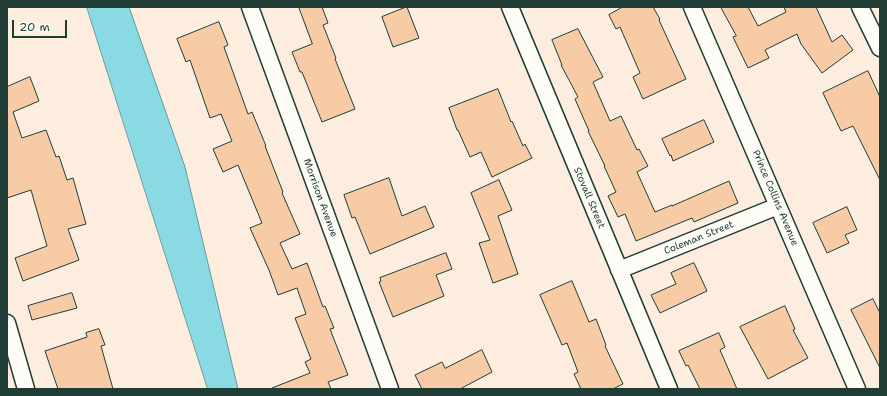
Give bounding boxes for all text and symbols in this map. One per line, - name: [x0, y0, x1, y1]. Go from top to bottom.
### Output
- scale bar: [14, 12, 69, 38]
- text: 20 m: [19, 19, 50, 35]
- street label: Prince Collins Avenue: [749, 148, 801, 248]
- street label: Morrison Avenue: [300, 157, 340, 239]
- street label: Stovall Street: [571, 165, 607, 231]
- street label: Coleman Street: [662, 219, 736, 257]

